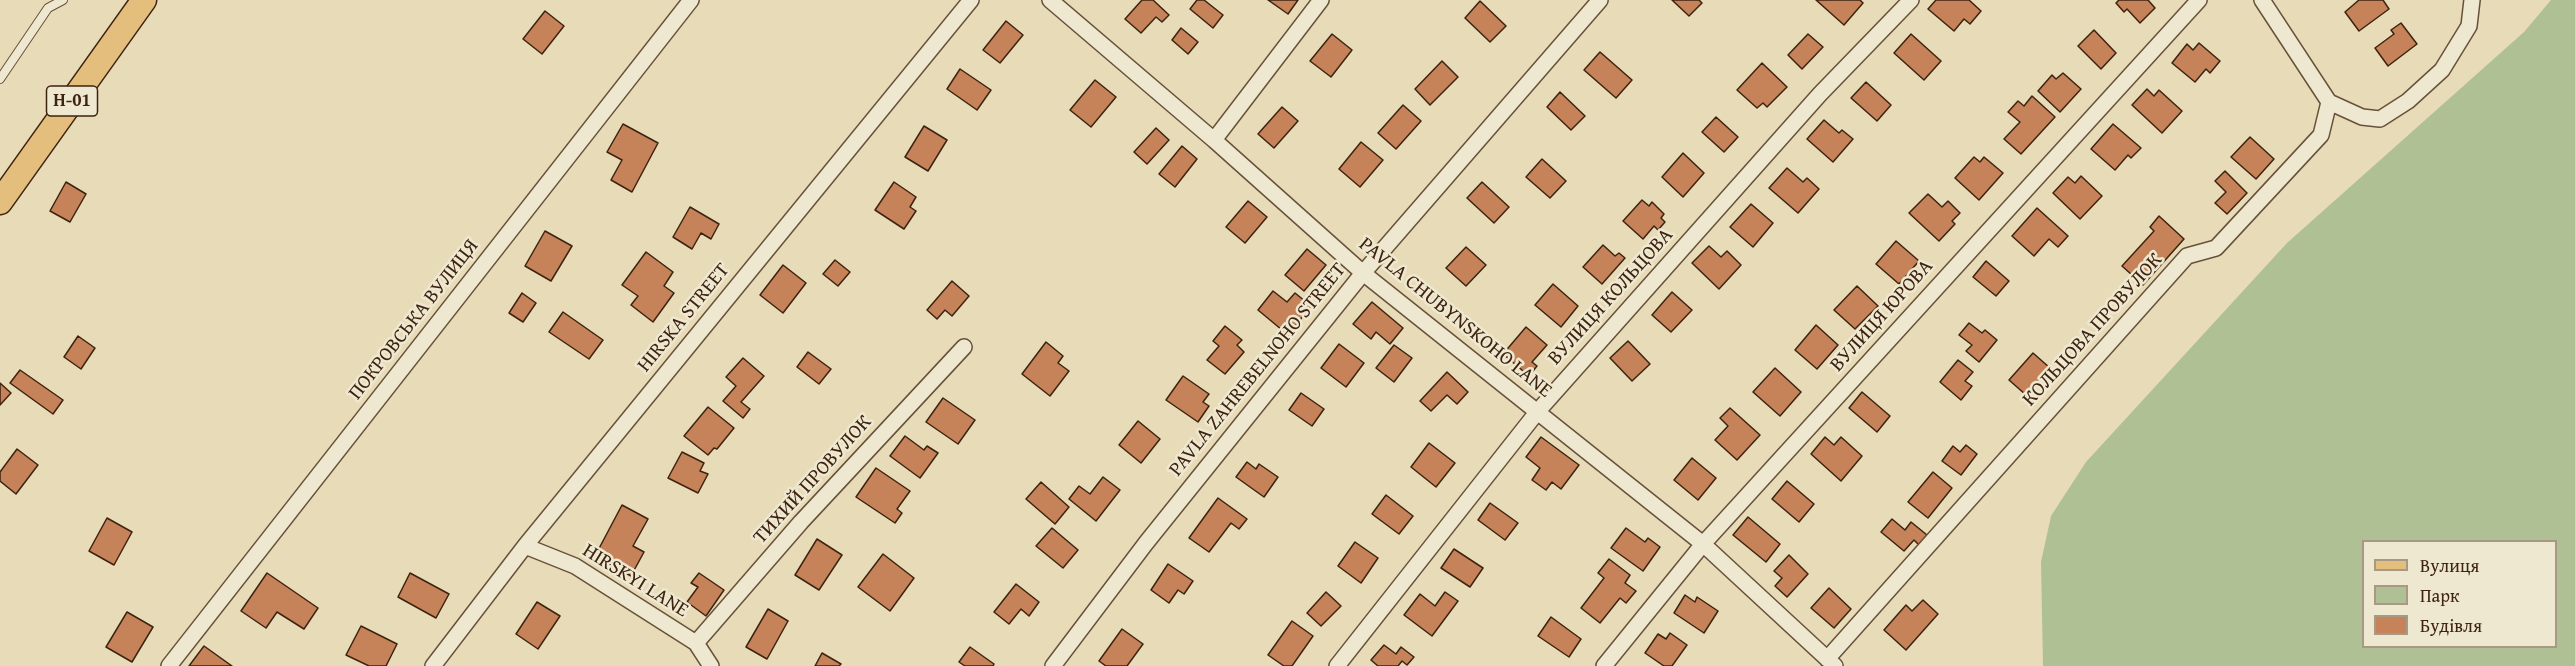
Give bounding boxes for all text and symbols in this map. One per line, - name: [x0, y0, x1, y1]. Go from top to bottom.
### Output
- road number: Н-01: [46, 86, 98, 116]
- street label: ВУЛИЦЯ КОЛЬЦОВА: [1543, 224, 1679, 370]
- street label: PAVLA CHUBYNSKOHO LANE: [1354, 233, 1556, 403]
- street label: ПОКРОВСЬКА ВУЛИЦЯ: [344, 235, 484, 405]
- street label: КОЛЬЦОВА ПРОВУЛОК: [2018, 249, 2168, 411]
- street label: ВУЛИЦЯ ЮРОВА: [1826, 255, 1938, 377]
- street label: HIRSKA STREET: [633, 259, 735, 377]
- street label: PAVLA ZAHREBELNOHO STREET: [1165, 259, 1351, 481]
- street label: ТИХИЙ ПРОВУЛОК: [749, 411, 877, 549]
- street label: HIRSKYI LANE: [578, 539, 692, 623]
- legend: [2362, 540, 2557, 648]
- text: Вулиця: [2420, 552, 2479, 579]
- text: Парк: [2420, 582, 2459, 609]
- text: Будівля: [2420, 612, 2482, 639]

